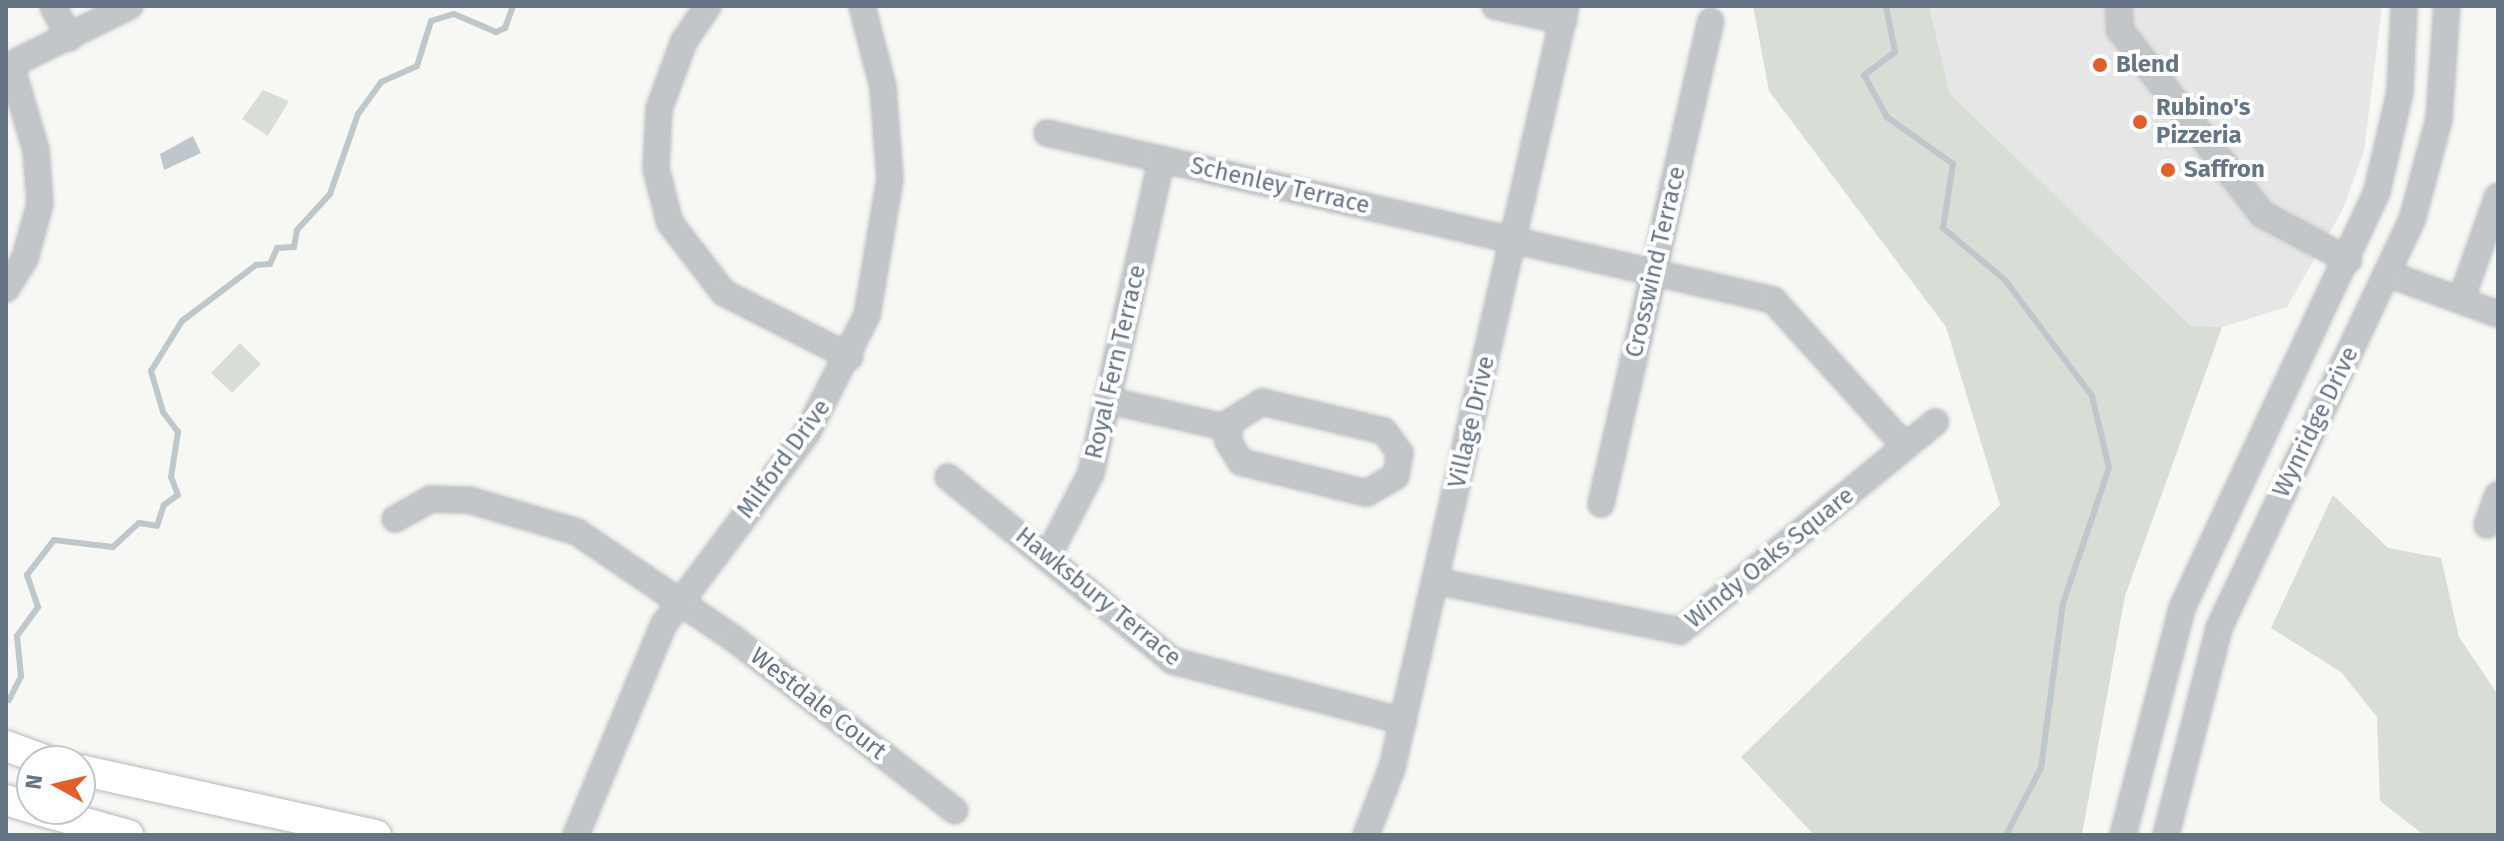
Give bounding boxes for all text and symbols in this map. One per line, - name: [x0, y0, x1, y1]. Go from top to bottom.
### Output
- place label: Blend: [2116, 51, 2179, 79]
- marker: Blend: [2091, 56, 2109, 74]
- place label: Rubino's Pizzeria: [2156, 94, 2250, 150]
- marker: Rubino's Pizzeria: [2131, 113, 2149, 131]
- street label: Schenley Terrace: [1188, 151, 1372, 221]
- place label: Saffron: [2184, 156, 2265, 184]
- marker: Saffron: [2159, 161, 2177, 179]
- street label: Crosswind Terrace: [1620, 164, 1692, 360]
- street label: Royal Fern Terrace: [1080, 262, 1152, 462]
- street label: Wynridge Drive: [2267, 342, 2365, 502]
- street label: Village Drive: [1443, 353, 1501, 491]
- street label: Milford Drive: [731, 394, 837, 524]
- street label: Windy Oaks Square: [1680, 481, 1860, 635]
- street label: Hawksbury Terrace: [1009, 521, 1187, 673]
- street label: Westdale Court: [744, 642, 892, 766]
- north arrow: [16, 745, 96, 825]
- text: N: [19, 773, 48, 791]

